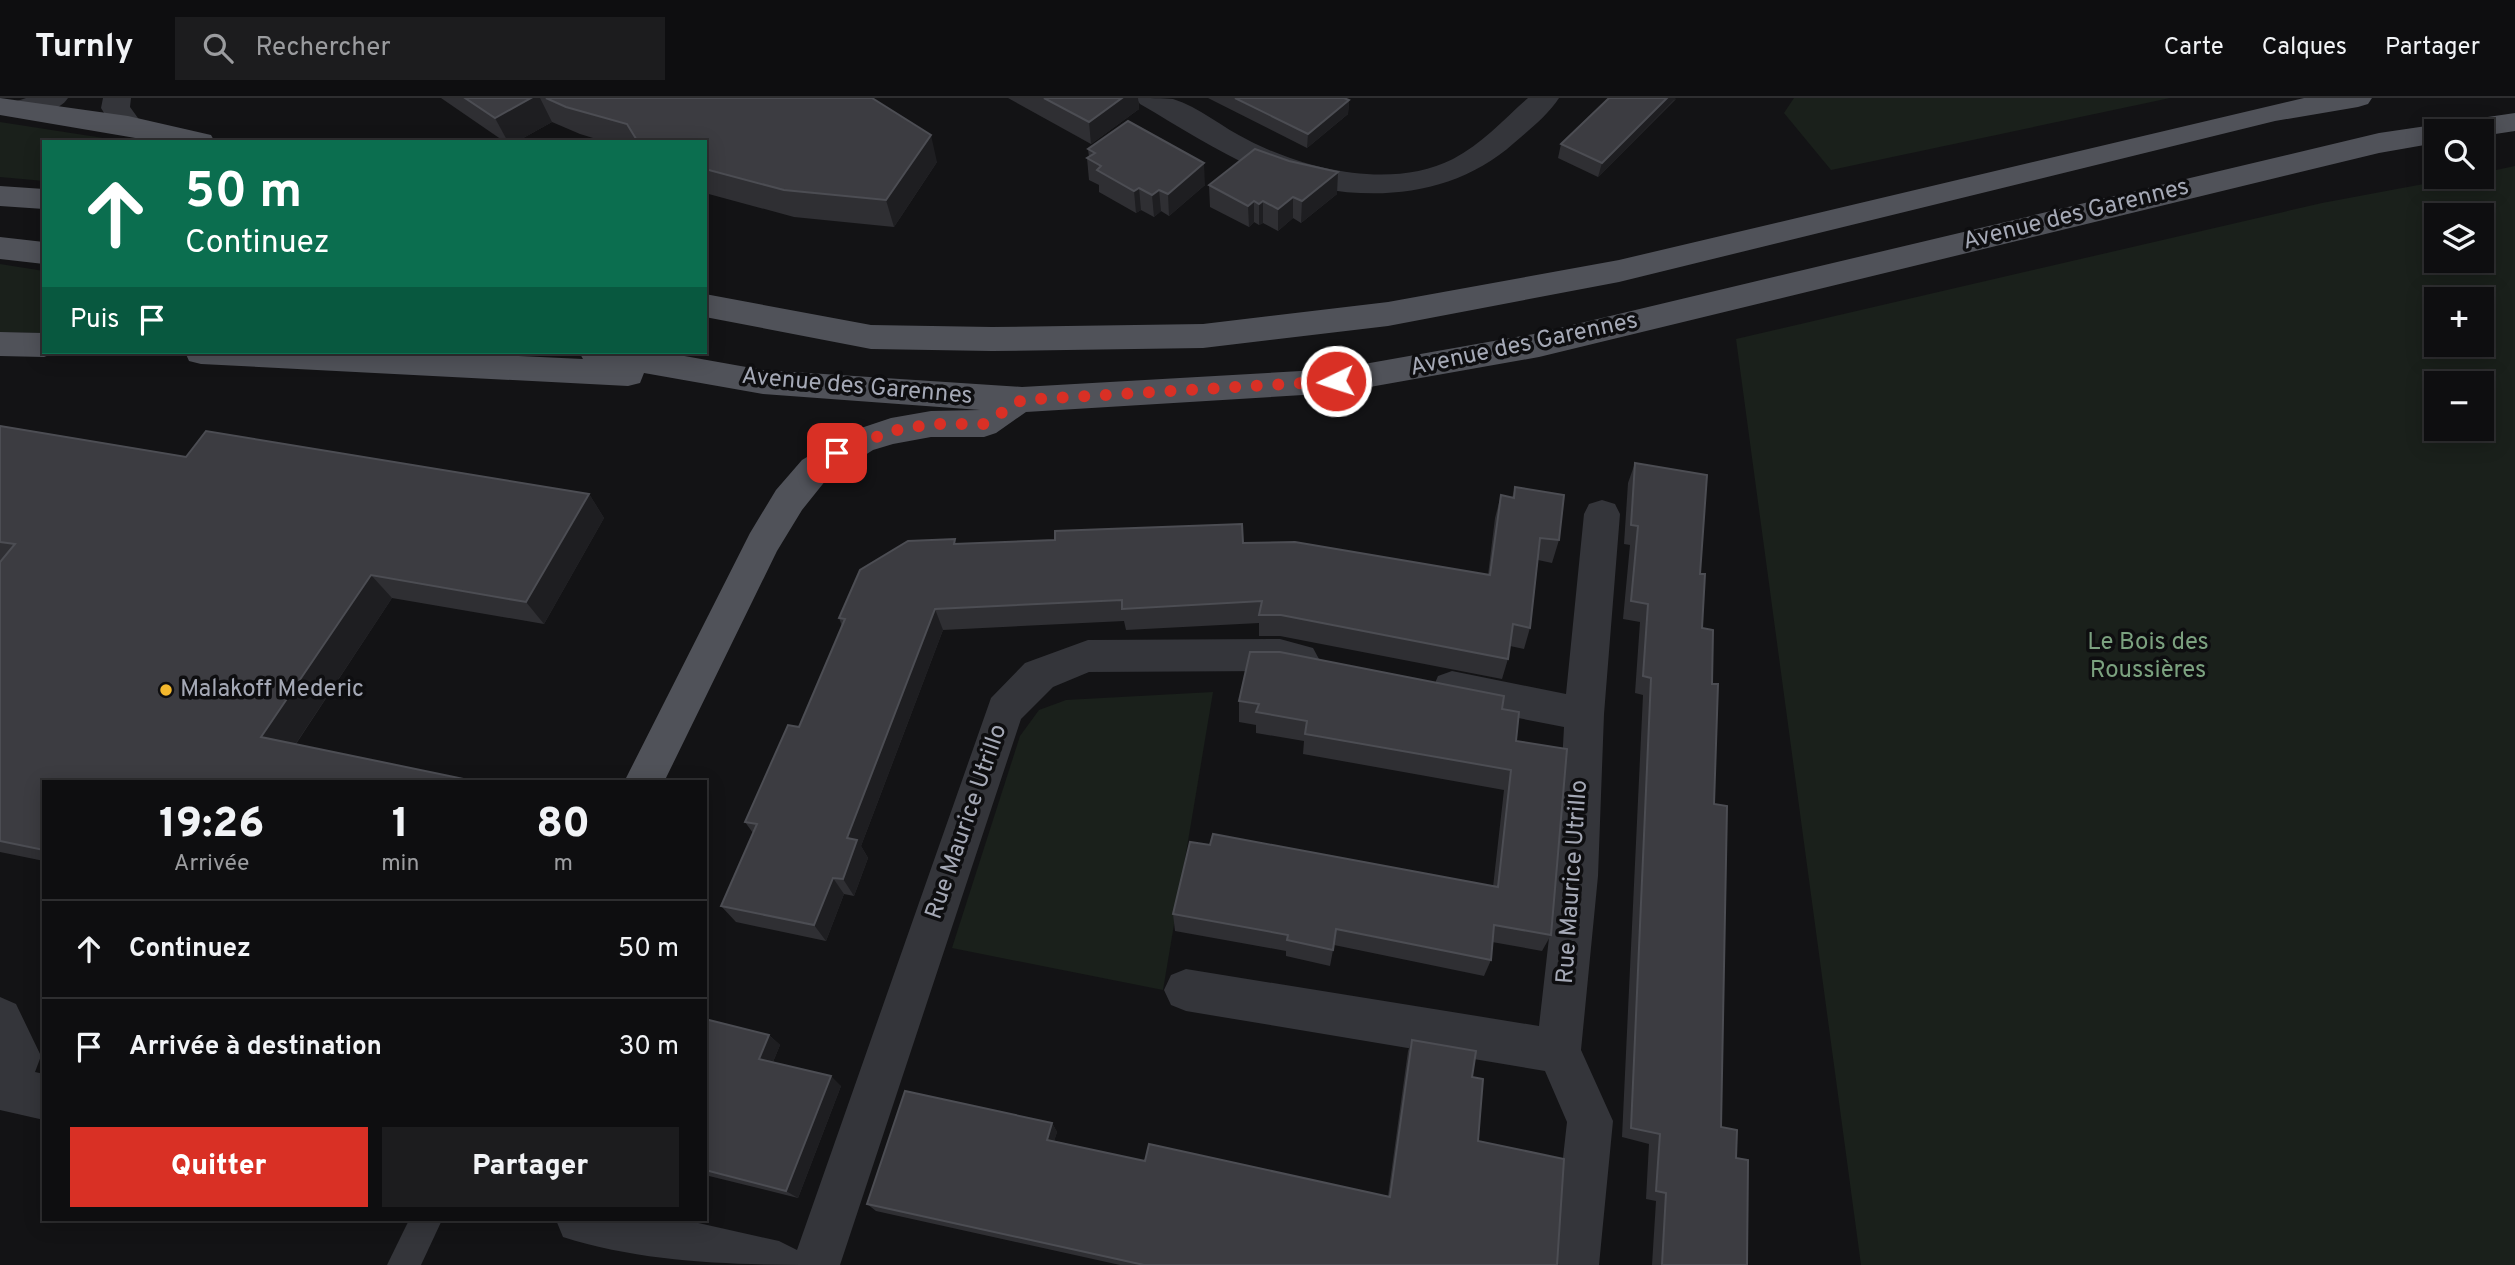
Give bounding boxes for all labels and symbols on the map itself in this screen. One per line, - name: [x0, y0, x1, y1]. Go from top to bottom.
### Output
- street label: Avenue des Garennes: [1960, 172, 2192, 258]
- street label: Avenue des Garennes: [1407, 306, 1641, 384]
- position arrow: [1299, 344, 1373, 418]
- street label: Avenue des Garennes: [740, 362, 974, 412]
- pin: [807, 423, 867, 483]
- park label: Le Bois des Roussières: [2087, 628, 2209, 686]
- place label: Malakoff Mederic: [180, 675, 364, 705]
- marker: Malakoff Mederic: [158, 682, 174, 698]
- street label: Rue Maurice Utrillo: [920, 720, 1014, 924]
- street label: Rue Maurice Utrillo: [1551, 779, 1595, 985]

